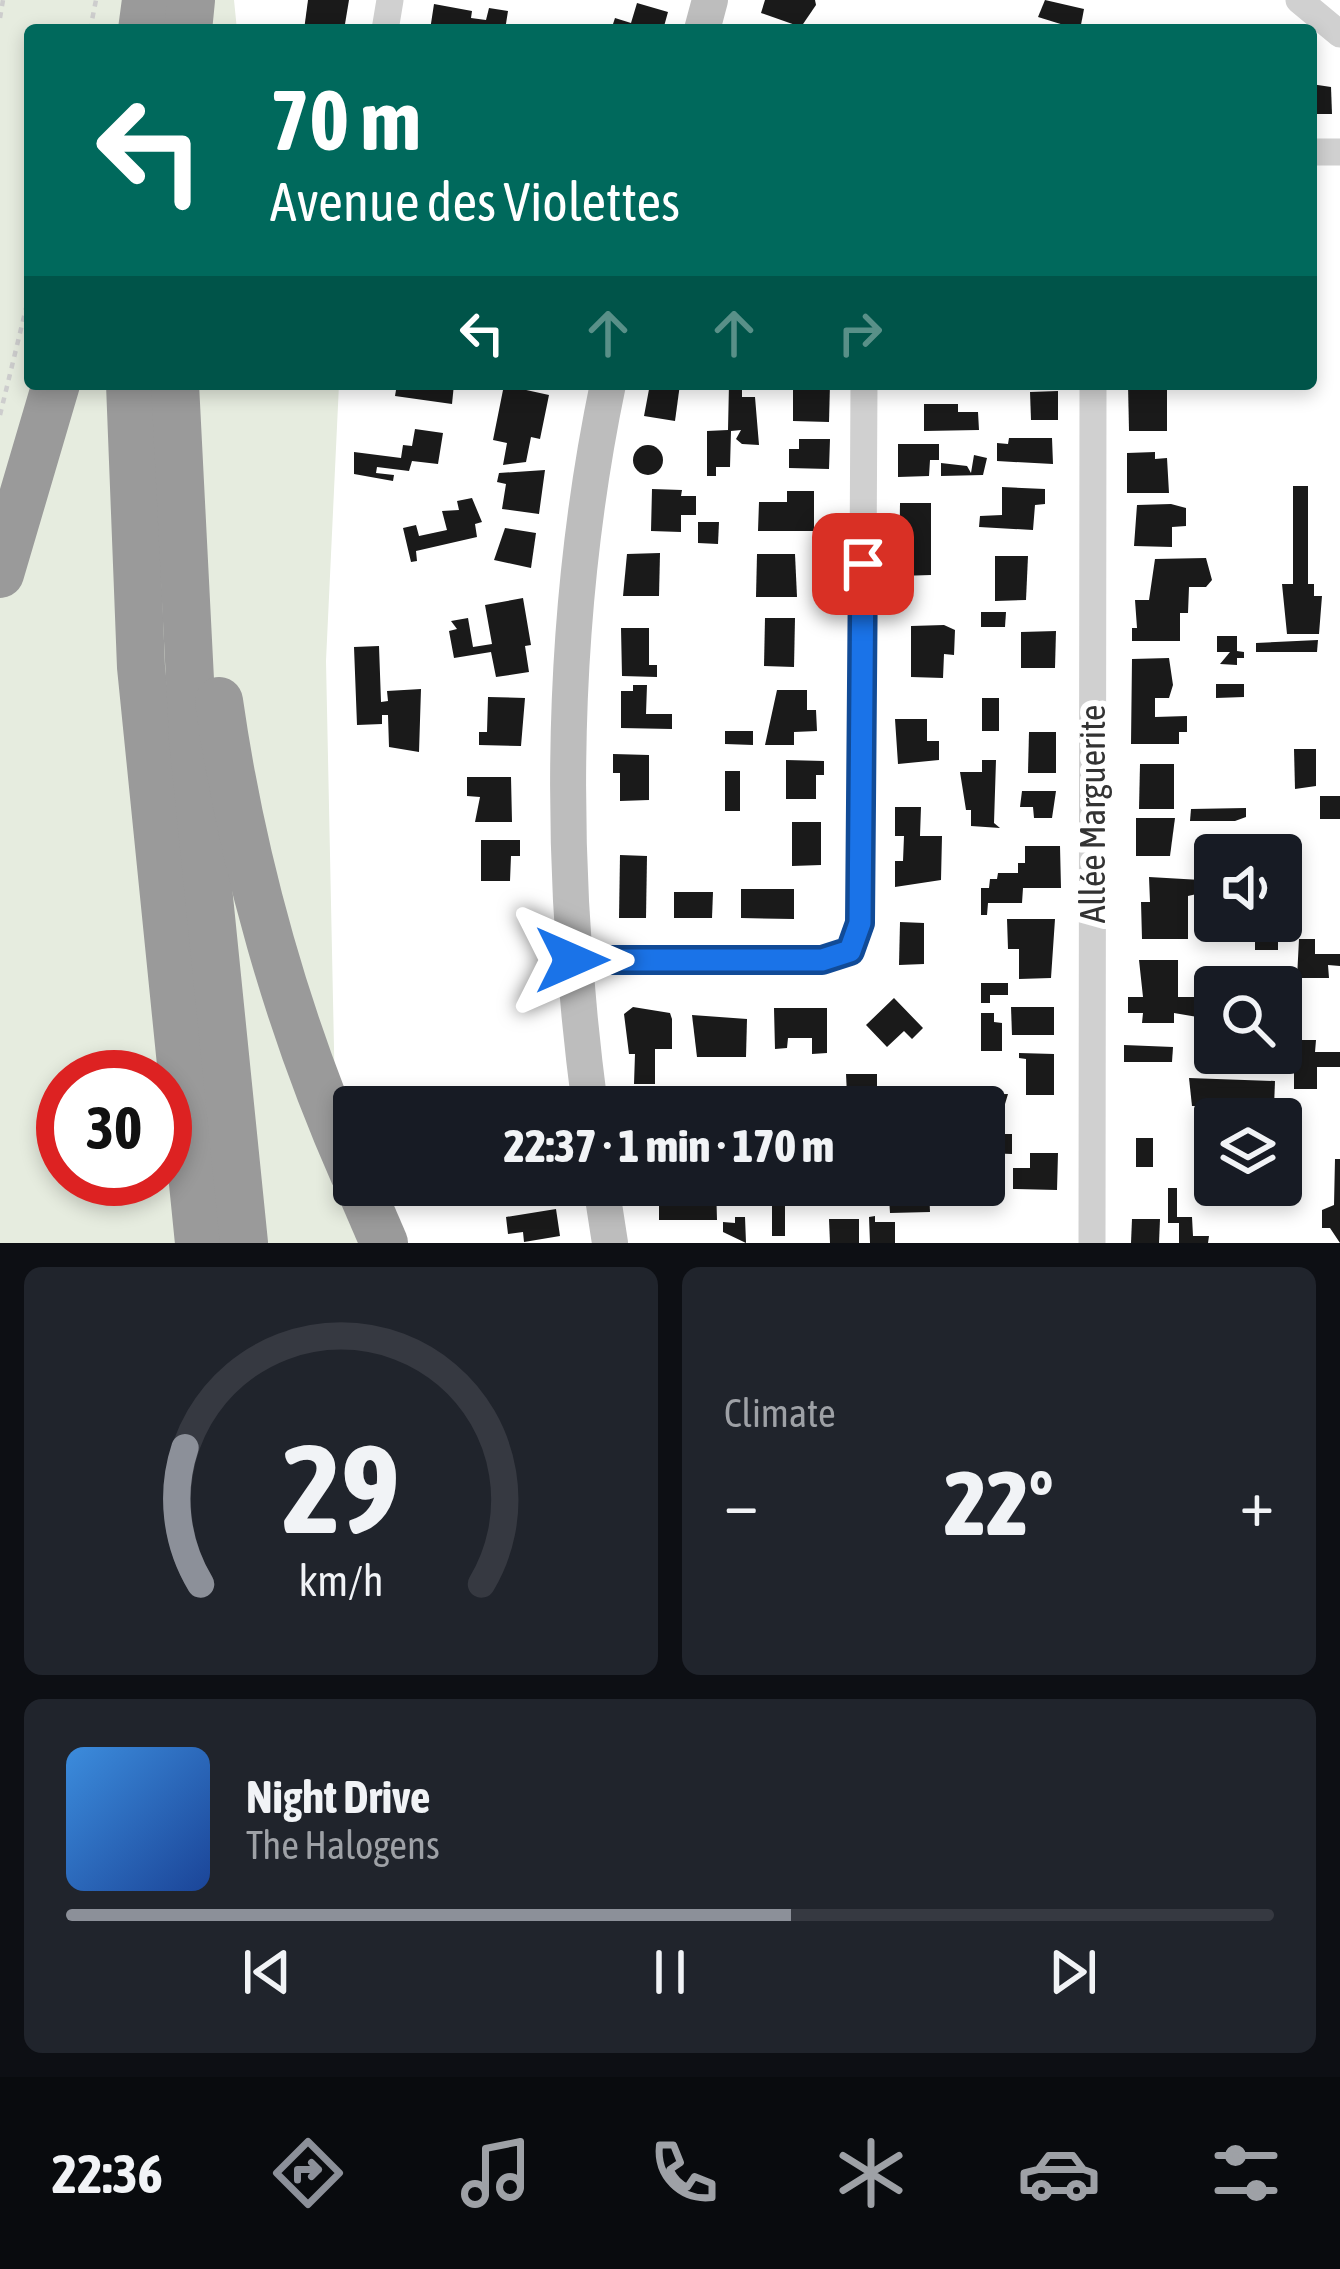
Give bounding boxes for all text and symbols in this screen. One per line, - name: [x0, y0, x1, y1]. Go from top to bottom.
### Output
- icon: left: [72, 72, 228, 228]
- text: 70 m: [270, 72, 421, 168]
- text: Avenue des Violettes: [270, 171, 680, 232]
- icon: left: [449, 300, 515, 366]
- icon: ahead: [575, 300, 641, 366]
- icon: ahead: [701, 300, 767, 366]
- icon: right: [827, 300, 893, 366]
- pin: [812, 513, 914, 615]
- icon: arrive: [830, 531, 896, 597]
- street label: Allée Marguerite: [1071, 705, 1113, 923]
- map controls: [1194, 834, 1302, 1206]
- button: sound: [1194, 834, 1302, 942]
- position arrow: [509, 897, 635, 1023]
- button: search: [1194, 966, 1302, 1074]
- speed limit sign: 30: [36, 1050, 192, 1206]
- button: layers: [1194, 1098, 1302, 1206]
- text: 22:37 · 1 min · 170 m: [504, 1120, 834, 1172]
- text: Climate: [724, 1391, 836, 1435]
- text: 29: [282, 1416, 400, 1559]
- text: 22°: [944, 1451, 1054, 1554]
- text: −: [724, 1464, 758, 1540]
- text: +: [1240, 1464, 1274, 1540]
- text: km/h: [298, 1556, 384, 1605]
- text: Night Drive: [246, 1771, 431, 1823]
- text: The Halogens: [246, 1823, 440, 1867]
- icon: previous: [234, 1939, 300, 2005]
- icon: pause: [637, 1939, 703, 2005]
- icon: next: [1040, 1939, 1106, 2005]
- icon: directions: [266, 2131, 350, 2215]
- icon: music: [454, 2131, 538, 2215]
- icon: phone: [642, 2131, 726, 2215]
- icon: climate: [829, 2131, 913, 2215]
- icon: car: [1017, 2131, 1101, 2215]
- icon: filters: [1204, 2131, 1288, 2215]
- text: 22:36: [52, 2143, 163, 2204]

